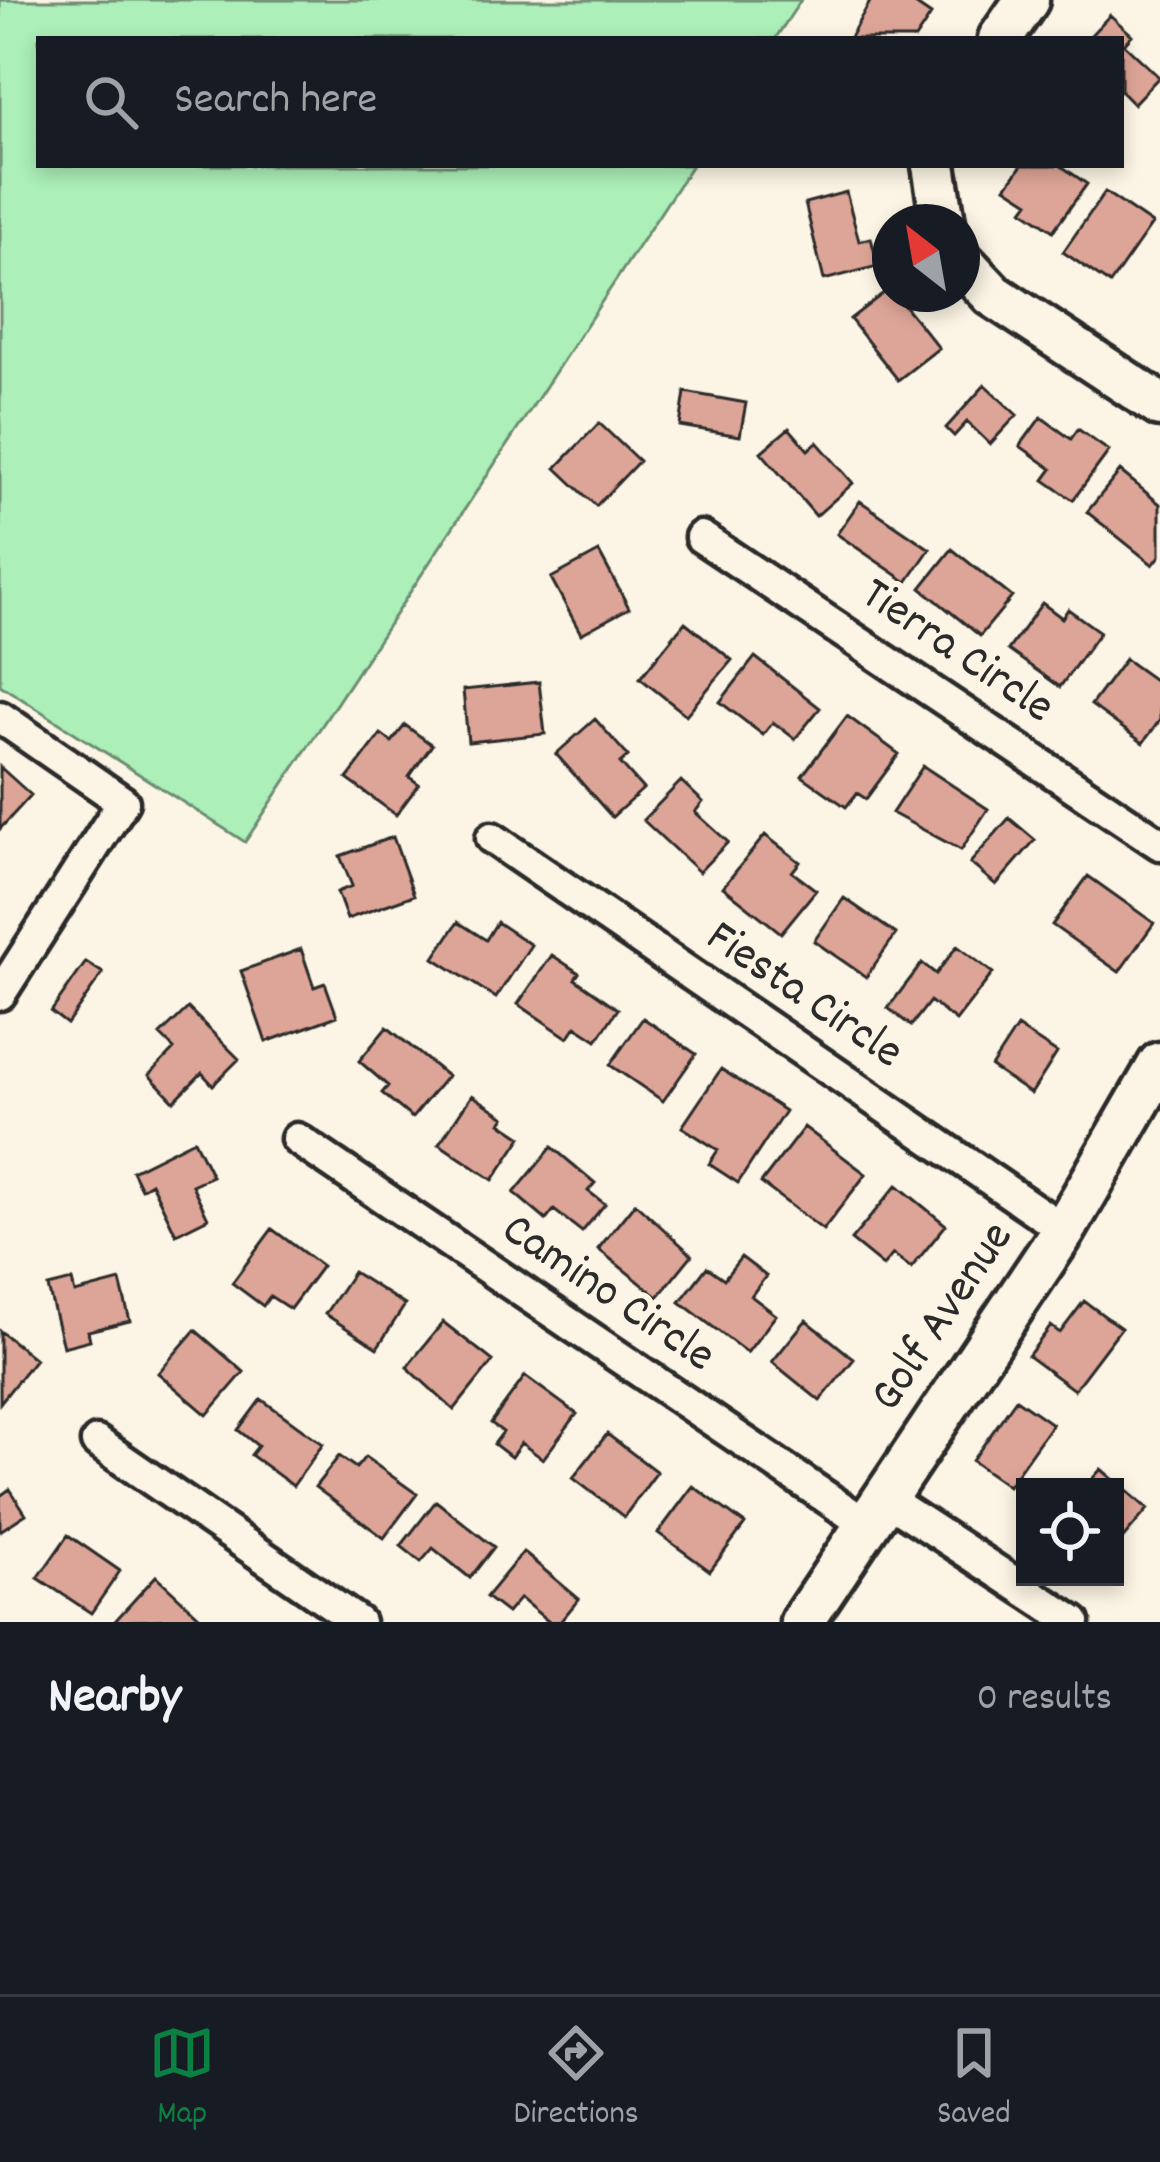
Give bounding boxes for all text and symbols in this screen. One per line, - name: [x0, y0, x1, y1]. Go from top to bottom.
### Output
- search box: [36, 36, 1124, 168]
- icon: search: [78, 69, 144, 135]
- text: Search here: [174, 70, 377, 134]
- north arrow: [872, 204, 980, 312]
- street label: Tierra Circle: [845, 563, 1067, 743]
- street label: Fiesta Circle: [690, 906, 916, 1088]
- street label: Camino Circle: [486, 1198, 728, 1392]
- street label: Golf Avenue: [855, 1209, 1033, 1427]
- map controls: [1016, 1478, 1124, 1586]
- button: locate: [1016, 1478, 1124, 1586]
- text: Nearby: [48, 1664, 181, 1736]
- text: 0 results: [977, 1673, 1112, 1728]
- tab: Map: [149, 2020, 215, 2139]
- tab: Directions: [514, 2020, 639, 2139]
- tab: Saved: [937, 2020, 1011, 2139]

